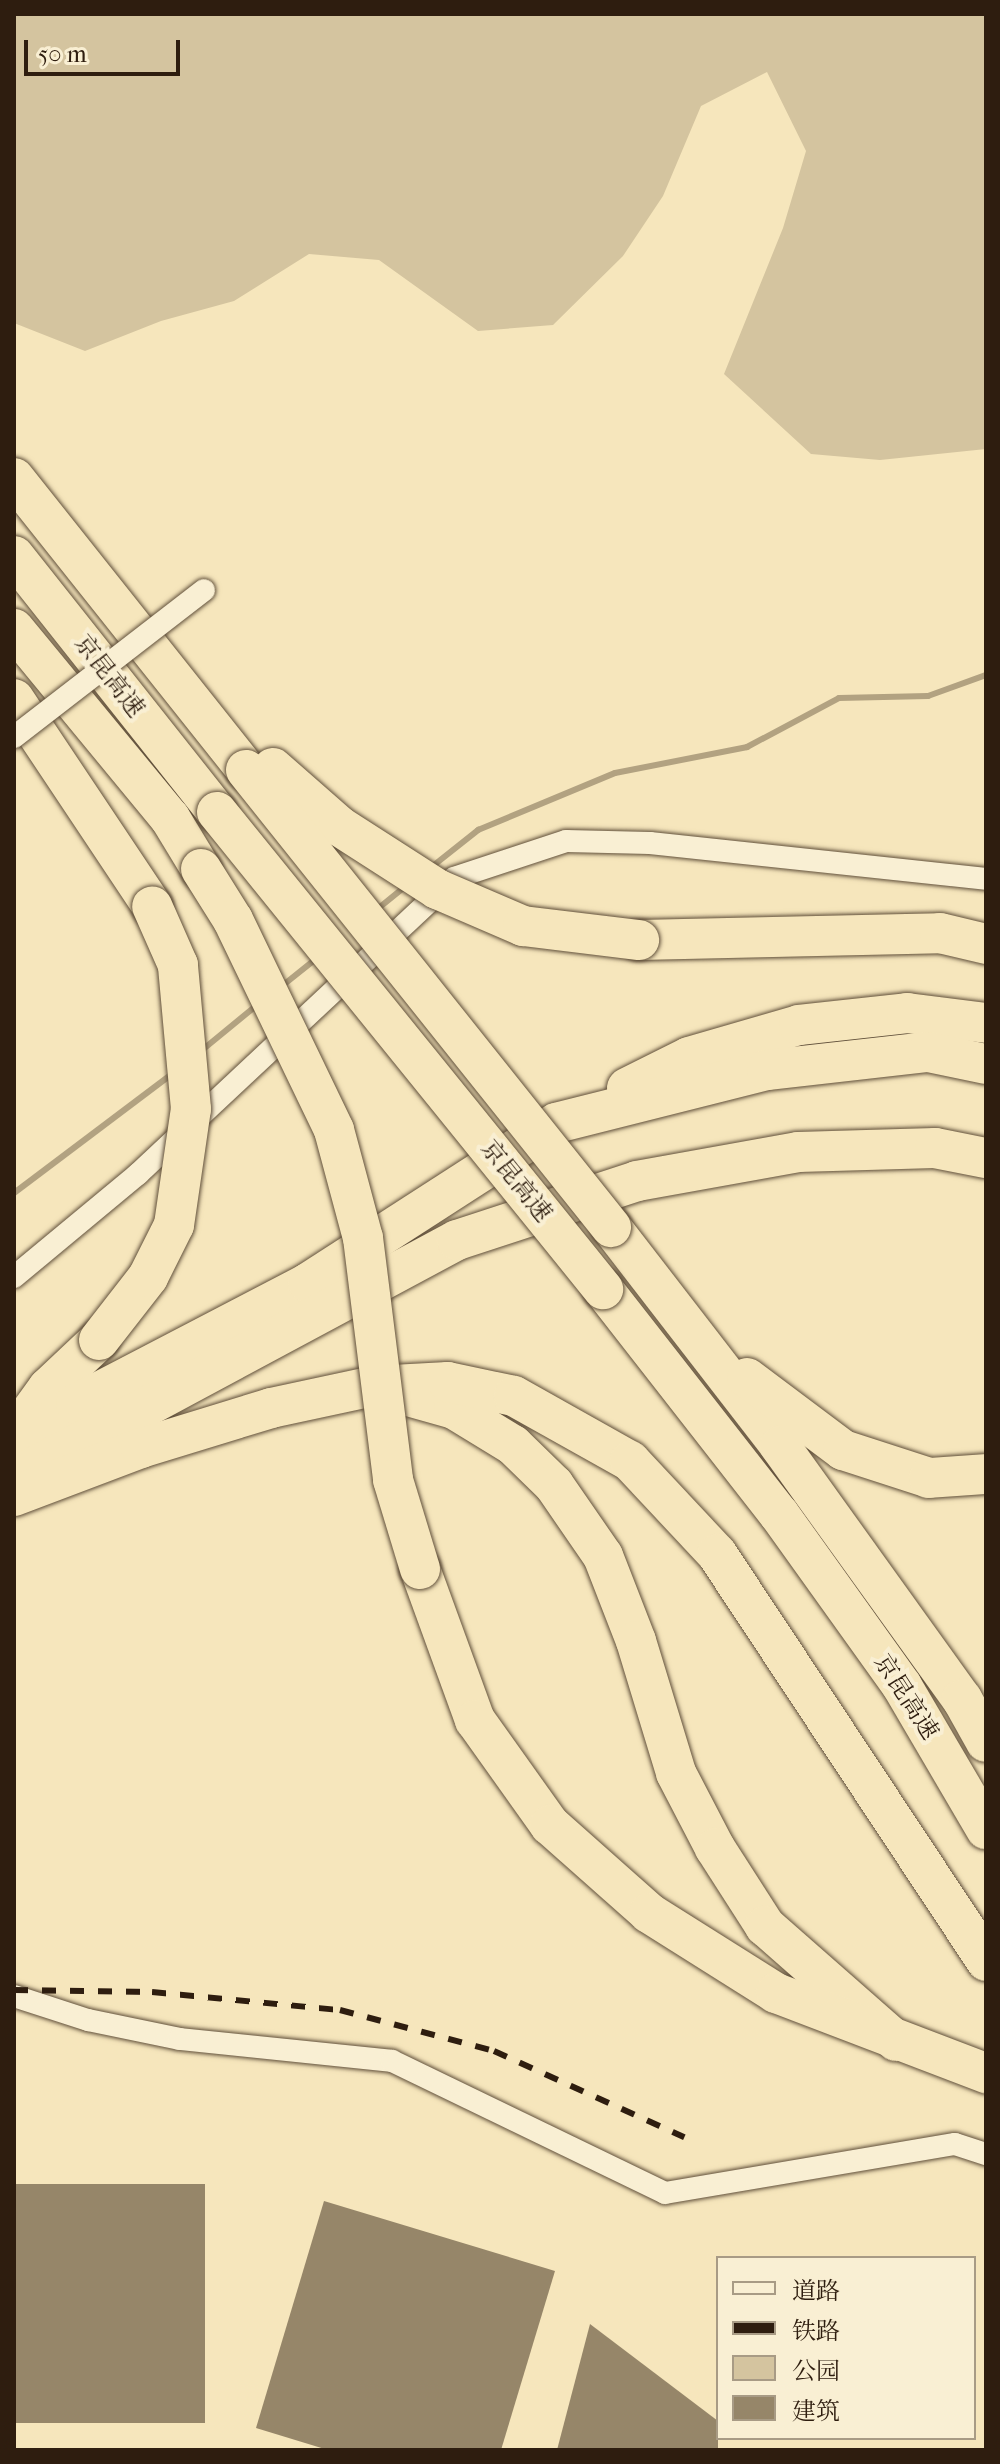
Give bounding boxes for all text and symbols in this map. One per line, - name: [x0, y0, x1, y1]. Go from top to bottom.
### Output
- scale bar: [28, 24, 184, 74]
- text: 50 m: [38, 40, 87, 68]
- street label: 京昆高速: [68, 629, 150, 723]
- street label: 京昆高速: [475, 1135, 557, 1227]
- street label: 京昆高速: [868, 1649, 944, 1745]
- legend: [716, 2256, 976, 2440]
- text: 道路: [792, 2277, 840, 2305]
- text: 铁路: [792, 2317, 840, 2345]
- text: 公园: [792, 2357, 840, 2385]
- text: 建筑: [792, 2397, 840, 2425]

